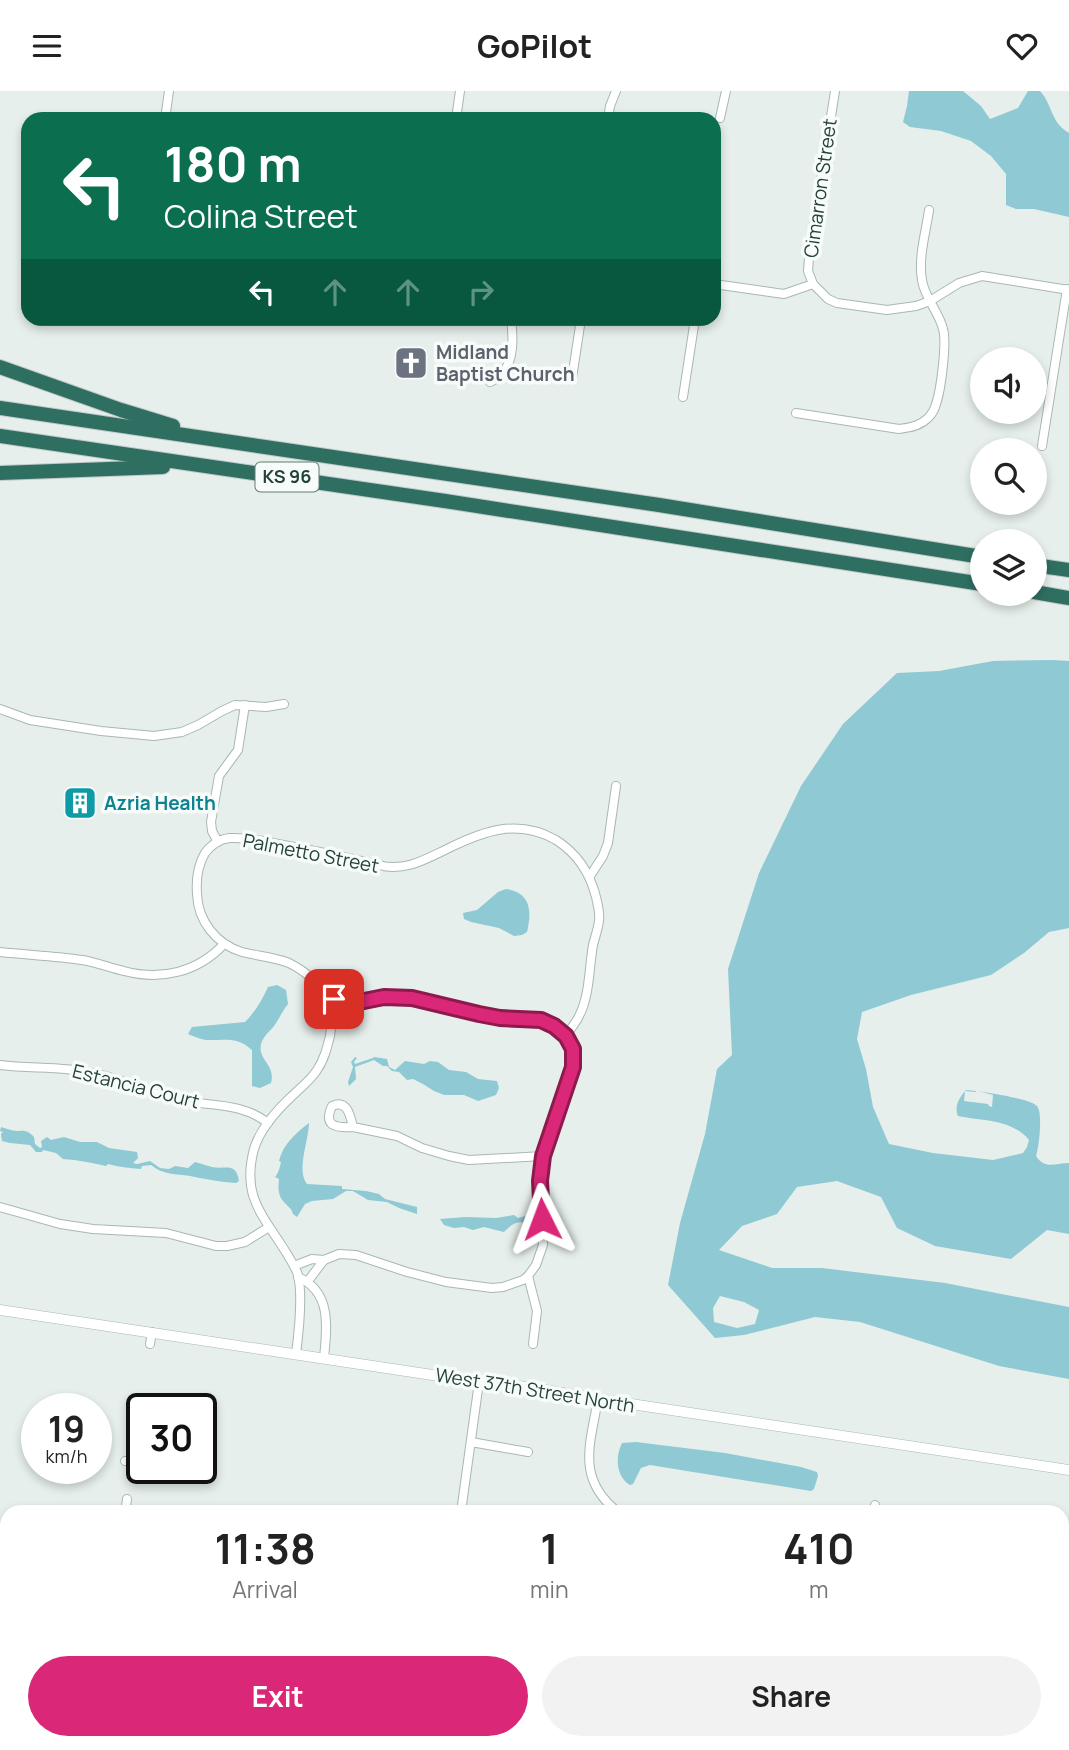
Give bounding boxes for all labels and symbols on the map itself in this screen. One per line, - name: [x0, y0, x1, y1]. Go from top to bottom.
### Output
- street label: Cimarron Street: [797, 117, 843, 259]
- place label: Midland Baptist Church: [436, 339, 575, 387]
- church icon: Midland Baptist Church: [392, 344, 430, 382]
- road number: KS 96: [256, 463, 318, 491]
- building icon: Azria Health: [61, 784, 99, 822]
- place label: Azria Health: [104, 790, 216, 816]
- street label: Palmetto Street: [241, 827, 381, 879]
- pin: [304, 969, 364, 1029]
- street label: Estancia Court: [70, 1058, 202, 1114]
- position arrow: [505, 1182, 579, 1256]
- street label: West 37th Street North: [433, 1361, 637, 1419]
- speed limit sign: 30: [126, 1393, 217, 1484]

